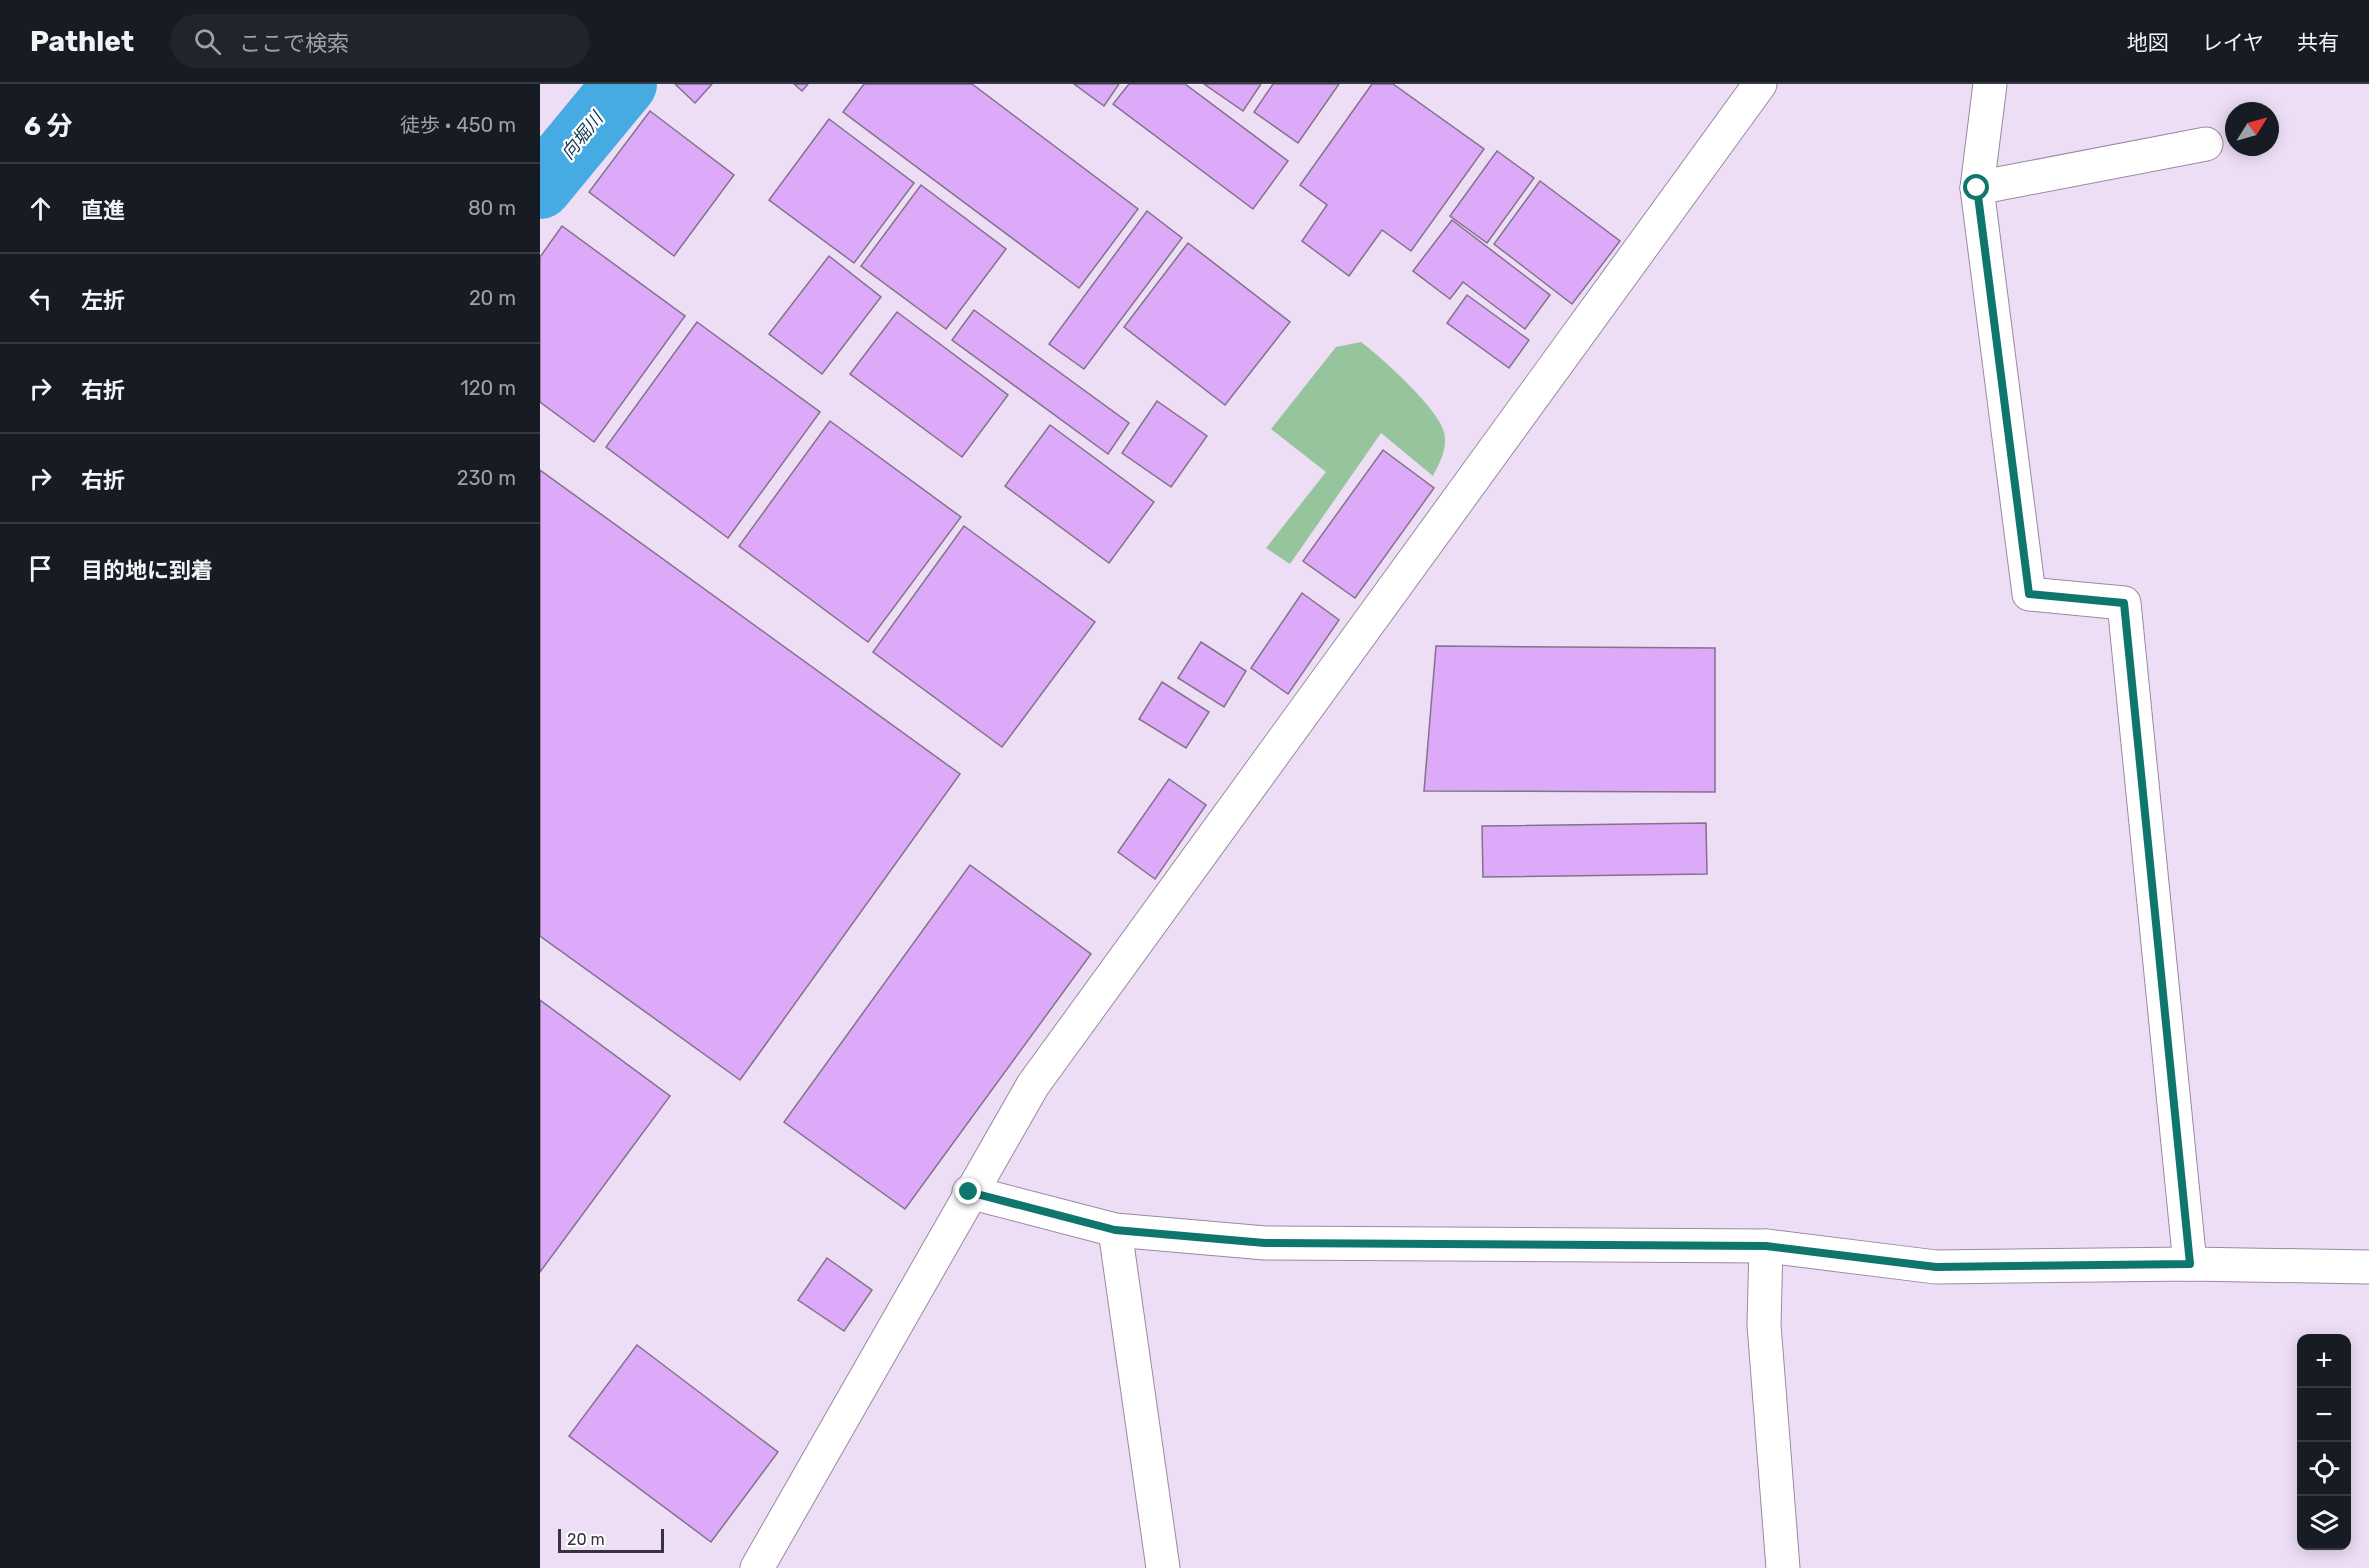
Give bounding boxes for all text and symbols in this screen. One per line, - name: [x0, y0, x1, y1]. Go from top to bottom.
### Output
- search box: [170, 14, 590, 68]
- text: Pathlet: [30, 25, 134, 58]
- icon: search: [191, 25, 224, 58]
- text: ここで検索: [239, 30, 349, 57]
- text: 地図: [2127, 30, 2169, 55]
- text: レイヤ: [2202, 30, 2264, 55]
- text: 共有: [2297, 30, 2339, 55]
- north arrow: [2225, 102, 2279, 156]
- water label: 向堀川: [556, 107, 609, 164]
- text: 6 分: [24, 111, 72, 142]
- text: 徒歩 · 450 m: [400, 113, 516, 137]
- route start: [1963, 174, 1989, 200]
- icon: ahead: [24, 192, 57, 225]
- text: 80 m: [468, 196, 516, 220]
- text: 直進: [81, 197, 125, 224]
- icon: left: [24, 282, 57, 315]
- text: 20 m: [469, 286, 516, 310]
- text: 左折: [81, 287, 125, 314]
- icon: right: [24, 372, 57, 405]
- text: 120 m: [460, 376, 516, 400]
- text: 右折: [81, 377, 125, 404]
- icon: right: [24, 462, 57, 495]
- text: 230 m: [457, 466, 516, 490]
- text: 右折: [81, 467, 125, 494]
- icon: arrive: [24, 552, 57, 585]
- text: 目的地に到着: [81, 557, 213, 584]
- route end: [955, 1178, 981, 1204]
- map controls: [2297, 1334, 2351, 1550]
- button: +: [2297, 1334, 2351, 1388]
- button: −: [2297, 1388, 2351, 1442]
- button: locate: [2297, 1442, 2351, 1496]
- button: layers: [2297, 1496, 2351, 1550]
- scale bar: [558, 1526, 664, 1554]
- text: 20 m: [567, 1530, 605, 1549]

